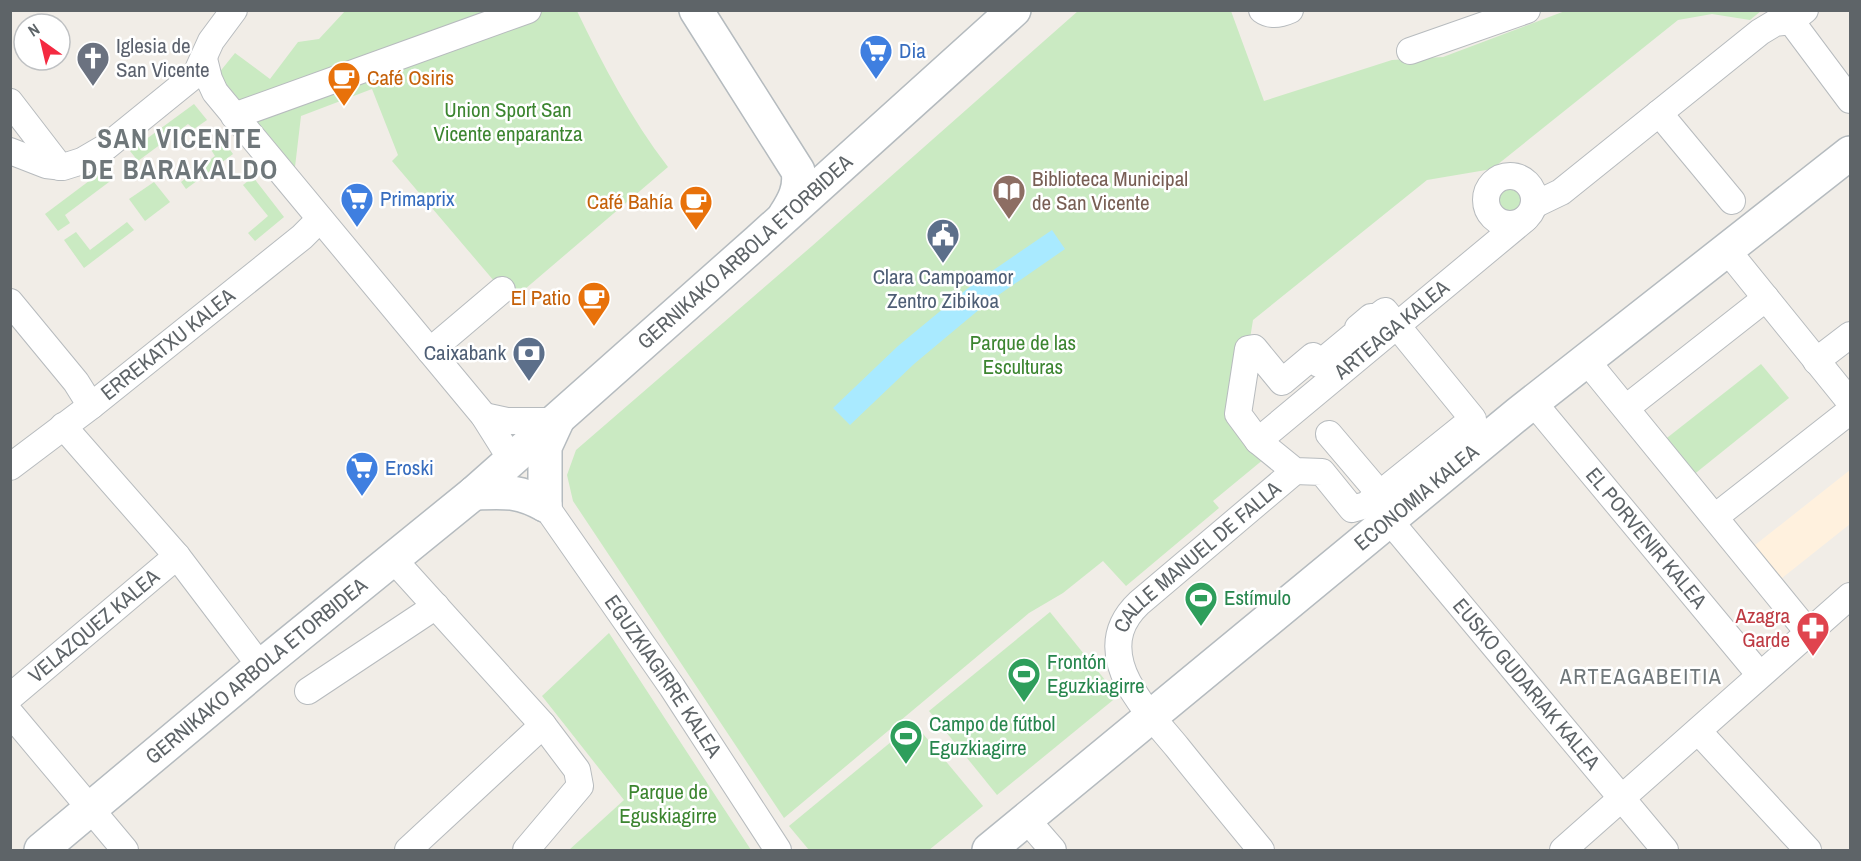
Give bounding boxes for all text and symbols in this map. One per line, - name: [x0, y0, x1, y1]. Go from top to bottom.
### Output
- north arrow: [12, 12, 72, 72]
- text: N: [24, 18, 44, 41]
- place label: Iglesia de San Vicente: [116, 31, 210, 84]
- supermarket icon: Dia: [858, 33, 894, 80]
- place label: Dia: [899, 36, 926, 65]
- church icon: Iglesia de San Vicente: [75, 40, 111, 87]
- cafe icon: Café Osiris: [326, 60, 362, 107]
- place label: Café Osiris: [367, 63, 454, 92]
- park label: Union Sport San Vicente enparantza: [433, 95, 583, 148]
- district label: SAN VICENTE DE BARAKALDO: [81, 120, 279, 187]
- street label: GERNIKAKO ARBOLA ETORBIDEA: [631, 147, 859, 355]
- place label: Biblioteca Municipal de San Vicente: [1032, 164, 1188, 217]
- library icon: Biblioteca Municipal de San Vicente: [991, 173, 1027, 220]
- supermarket icon: Primaprix: [339, 181, 375, 228]
- place label: Primaprix: [380, 184, 455, 213]
- cafe icon: Café Bahía: [678, 184, 714, 231]
- place label: Café Bahía: [587, 187, 673, 216]
- public building icon: Clara Campoamor Zentro Zibikoa: [925, 217, 961, 264]
- place label: Clara Campoamor Zentro Zibikoa: [873, 262, 1014, 315]
- street label: ARTEAGA KALEA: [1327, 273, 1456, 386]
- cafe icon: El Patio: [576, 280, 612, 327]
- street label: ERREKATXU KALEA: [94, 281, 241, 407]
- place label: El Patio: [511, 283, 571, 312]
- park label: Parque de las Esculturas: [970, 328, 1076, 381]
- bank icon: Caixabank: [511, 335, 547, 382]
- place label: Caixabank: [424, 338, 506, 367]
- street label: ECONOMIA KALEA: [1348, 437, 1485, 557]
- supermarket icon: Eroski: [344, 450, 380, 497]
- place label: Eroski: [385, 453, 434, 482]
- street label: EL PORVENIR KALEA: [1579, 461, 1714, 615]
- street label: CALLE MANUEL DE FALLA: [1106, 474, 1287, 637]
- street label: VELAZQUEZ KALEA: [22, 562, 166, 689]
- street label: GERNIKAKO ARBOLA ETORBIDEA: [139, 570, 373, 771]
- sports icon: Estímulo: [1183, 580, 1219, 627]
- place label: Estímulo: [1224, 583, 1291, 612]
- street label: EGUZKIAGIRRE KALEA: [598, 589, 729, 763]
- street label: EUSKO GUDARIAK KALEA: [1446, 592, 1607, 776]
- place label: Azagra Garde: [1734, 601, 1790, 654]
- pharmacy icon: Azagra Garde: [1795, 610, 1831, 657]
- place label: Frontón Eguzkiagirre: [1047, 647, 1145, 700]
- sports icon: Frontón Eguzkiagirre: [1006, 656, 1042, 703]
- district label: ARTEAGABEITIA: [1559, 661, 1722, 691]
- place label: Campo de fútbol Eguzkiagirre: [929, 709, 1055, 762]
- sports icon: Campo de fútbol Eguzkiagirre: [888, 718, 924, 765]
- park label: Parque de Eguskiagirre: [619, 777, 717, 830]

